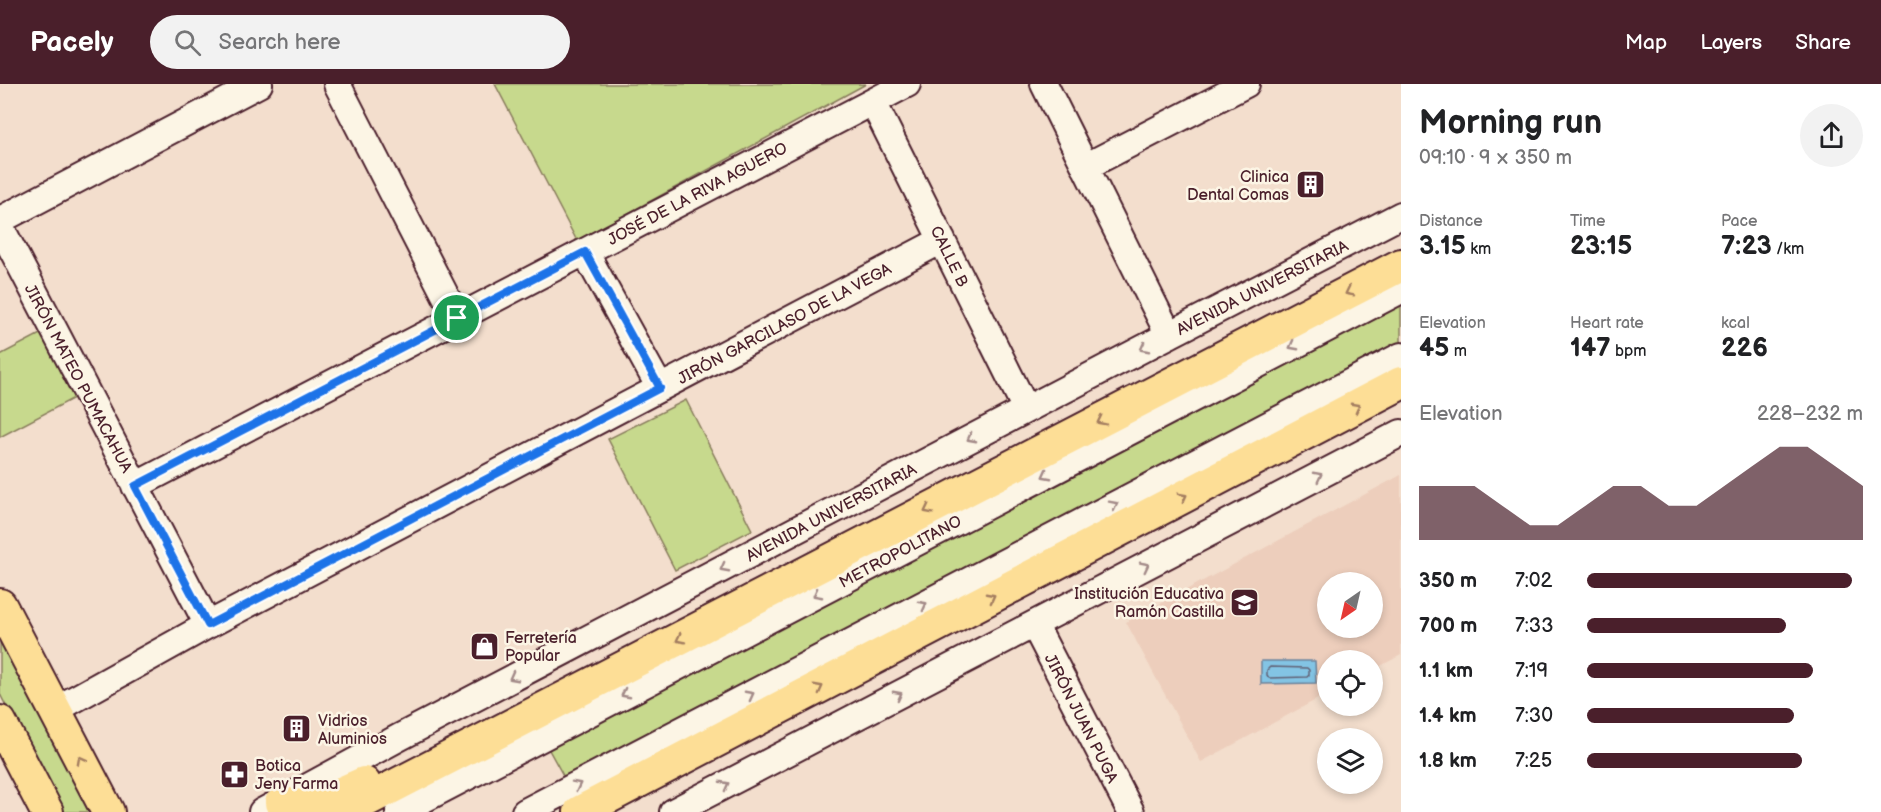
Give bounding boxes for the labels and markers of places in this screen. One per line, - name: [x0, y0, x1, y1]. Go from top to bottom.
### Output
- place label: Clinica Dental Comas: [1187, 168, 1289, 205]
- building icon: Clinica Dental Comas: [1294, 169, 1326, 201]
- pin: [431, 292, 482, 343]
- place label: Institución Educativa Ramón Castilla: [1074, 585, 1224, 622]
- school or university icon: Institución Educativa Ramón Castilla: [1229, 586, 1261, 618]
- place label: Ferretería Popular: [505, 629, 577, 666]
- shop icon: Ferretería Popular: [468, 630, 500, 662]
- place label: Vidrios Aluminios: [318, 712, 387, 749]
- building icon: Vidrios Aluminios: [281, 713, 313, 745]
- place label: Botica Jeny Farma: [255, 757, 338, 794]
- pharmacy icon: Botica Jeny Farma: [218, 758, 250, 790]

